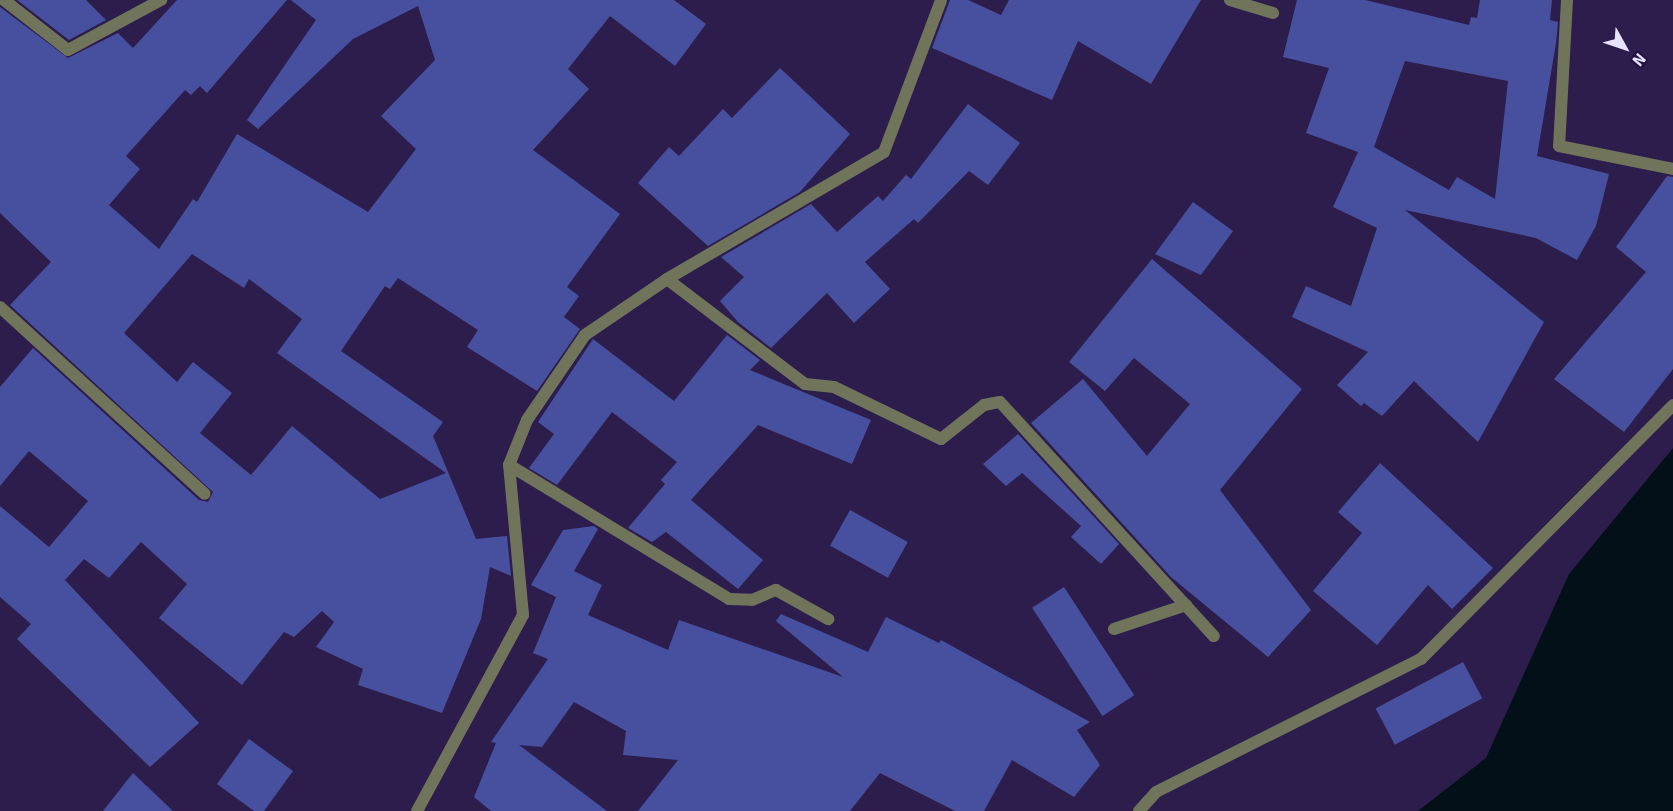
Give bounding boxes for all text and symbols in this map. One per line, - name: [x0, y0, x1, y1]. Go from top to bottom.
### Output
- north arrow: [1595, 18, 1655, 78]
- text: N: [1628, 49, 1650, 70]

